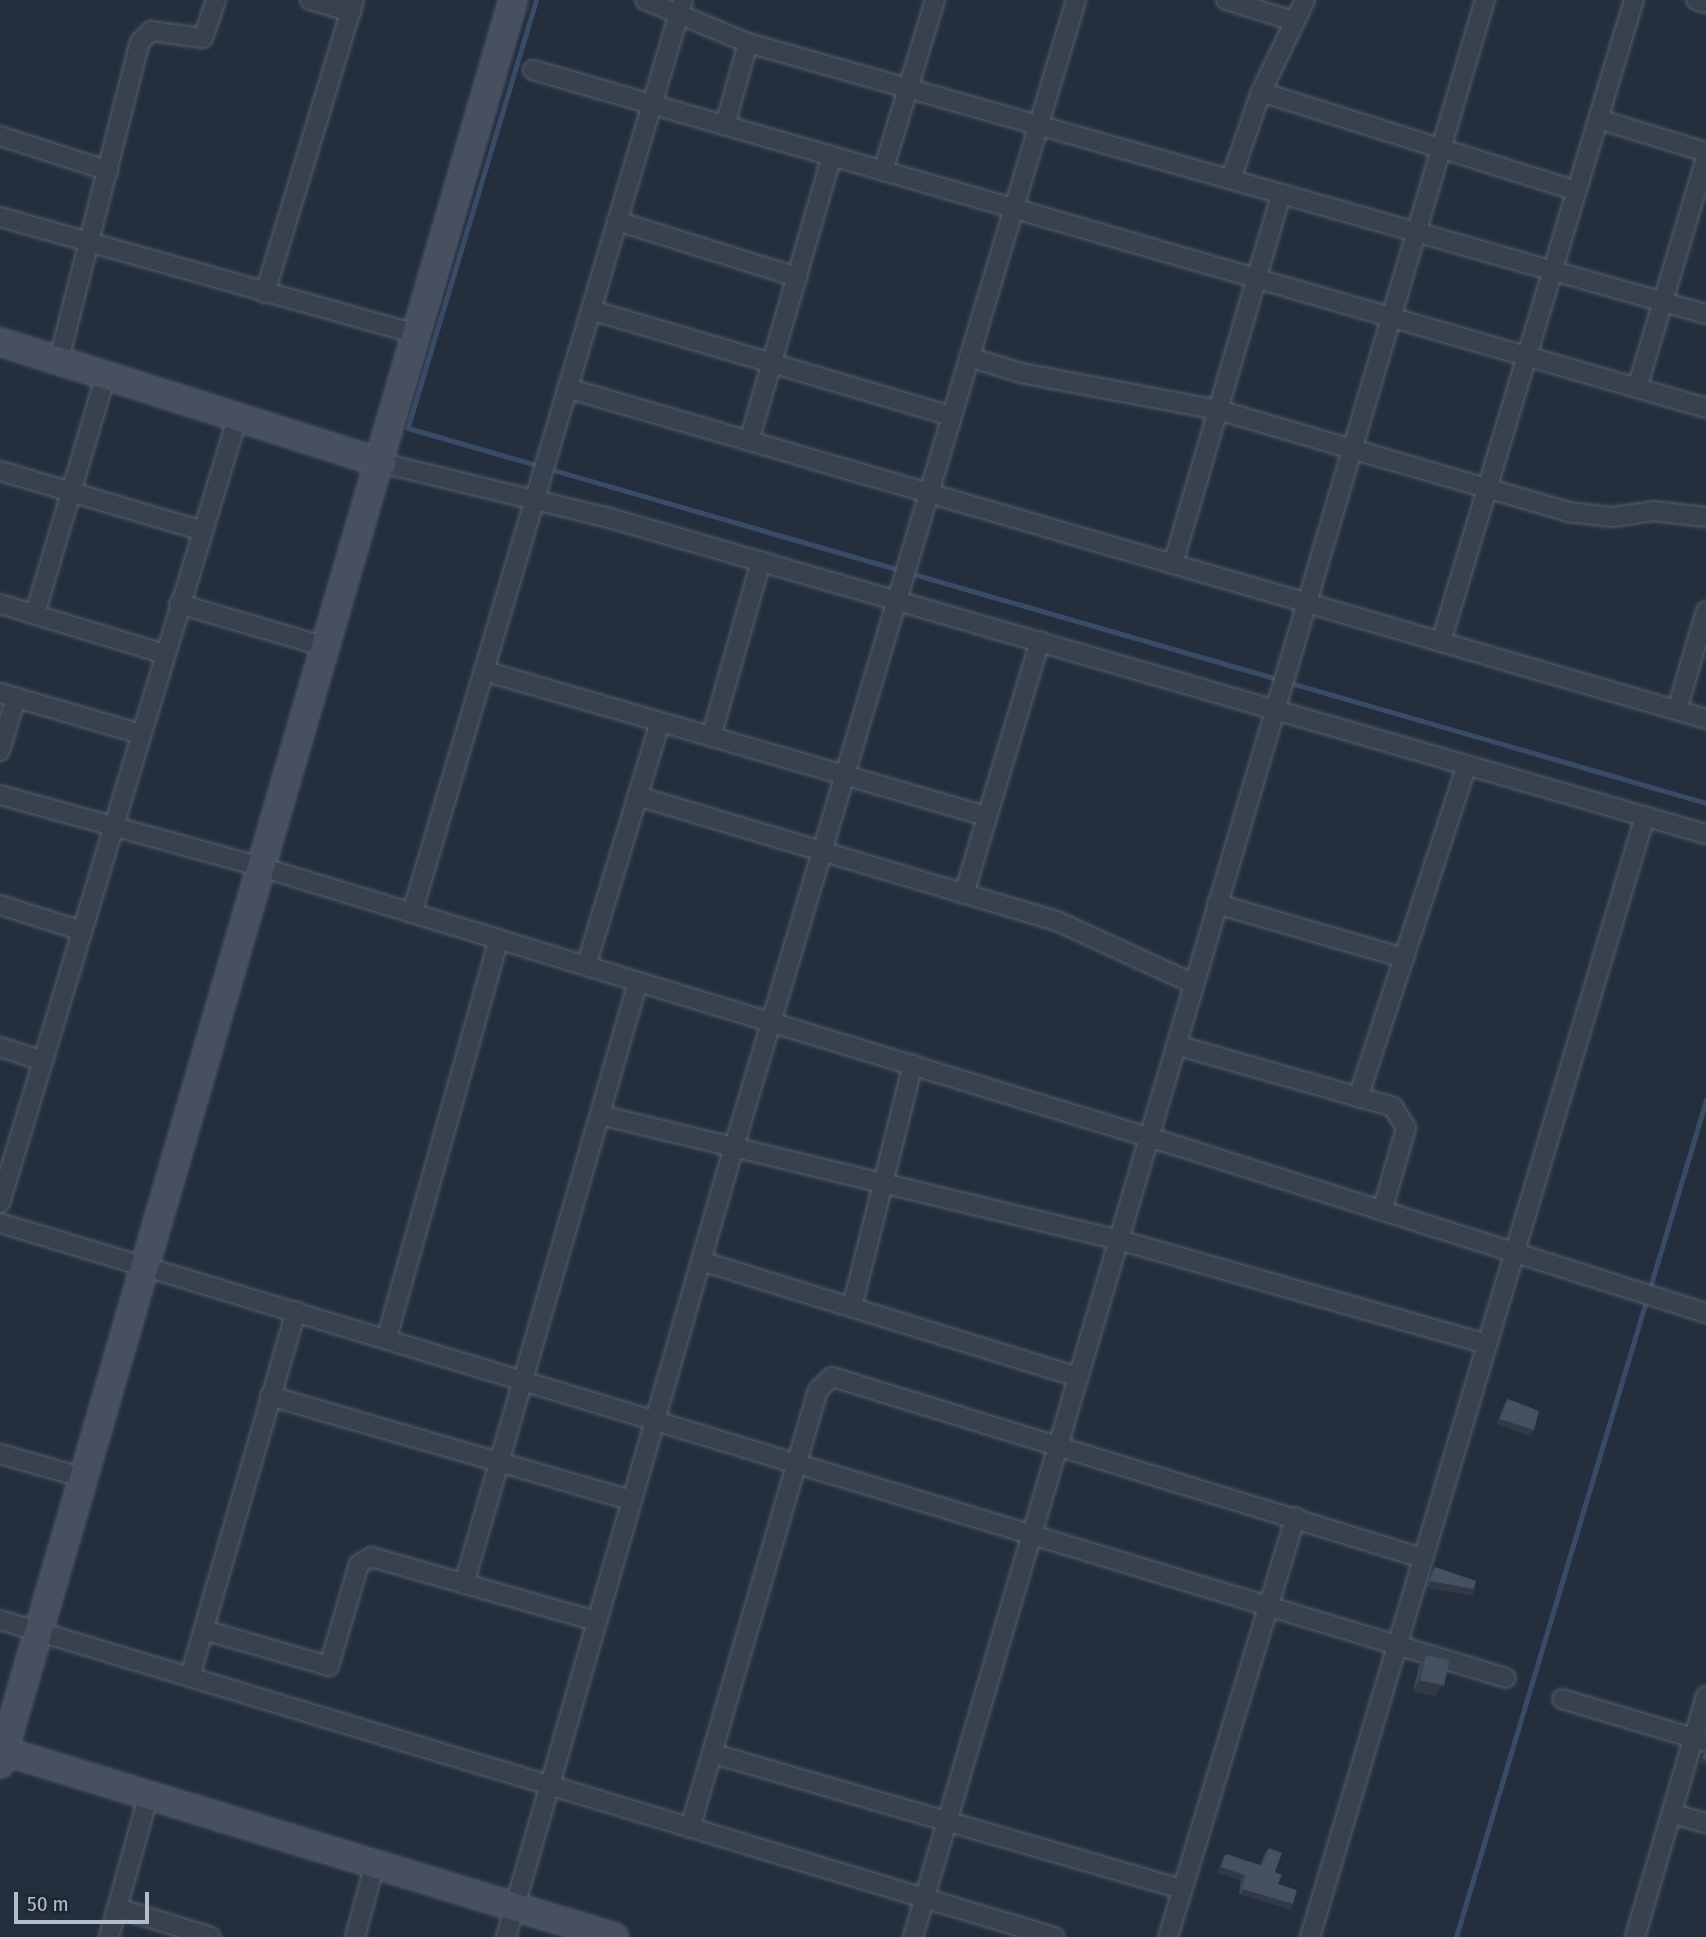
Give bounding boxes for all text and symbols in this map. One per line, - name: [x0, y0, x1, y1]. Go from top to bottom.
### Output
- scale bar: [18, 1878, 152, 1922]
- text: 50 m: [27, 1891, 69, 1917]

